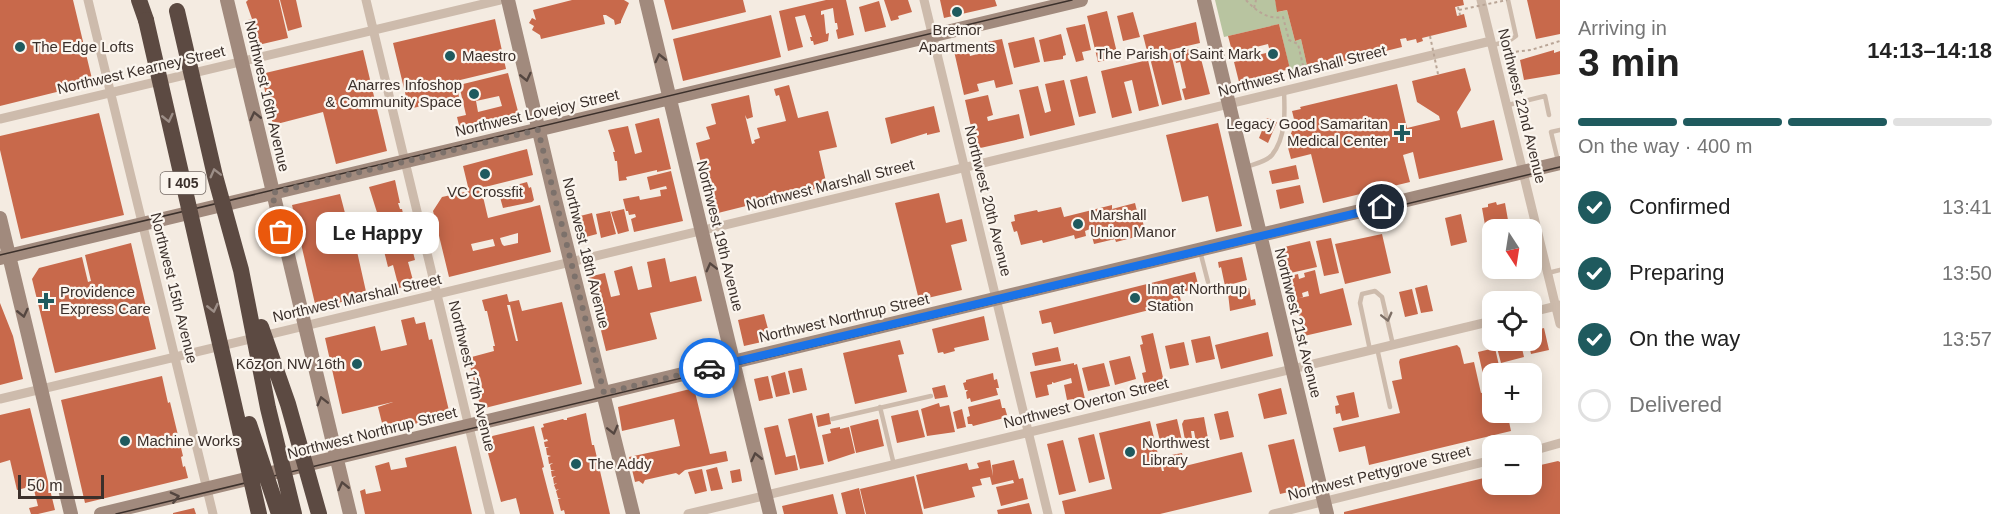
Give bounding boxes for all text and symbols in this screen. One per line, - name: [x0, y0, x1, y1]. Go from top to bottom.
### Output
- marker: Bretnor Apartments: [950, 5, 964, 19]
- text: Arriving in: [1578, 17, 1667, 39]
- street label: Northwest 16th Avenue: [242, 19, 293, 173]
- place label: Bretnor Apartments: [919, 21, 995, 55]
- street label: Northwest 22nd Avenue: [1495, 27, 1550, 185]
- place label: The Edge Lofts: [32, 38, 134, 55]
- text: 14:13–14:18: [1867, 38, 1992, 63]
- marker: The Edge Lofts: [13, 40, 27, 54]
- street label: Northwest Marshall Street: [1216, 41, 1388, 100]
- text: 3 min: [1578, 41, 1680, 84]
- street label: Northwest Kearney Street: [55, 42, 227, 97]
- place label: The Parish of Saint Mark: [1096, 45, 1261, 62]
- place label: Maestro: [462, 47, 516, 64]
- marker: The Parish of Saint Mark: [1266, 47, 1280, 61]
- marker: Maestro: [443, 49, 457, 63]
- one-way arrow: [654, 53, 667, 63]
- one-way arrow: [519, 72, 532, 82]
- place label: Anarres Infoshop & Community Space: [325, 76, 462, 110]
- street label: Northwest Lovejoy Street: [453, 85, 621, 140]
- marker: Anarres Infoshop & Community Space: [467, 87, 481, 101]
- one-way arrow: [249, 111, 262, 121]
- one-way arrow: [161, 112, 174, 122]
- place label: Legacy Good Samaritan Medical Center: [1226, 115, 1388, 149]
- street label: Northwest 20th Avenue: [962, 124, 1015, 278]
- marker: Legacy Good Samaritan Medical Center: [1393, 124, 1411, 142]
- text: On the way · 400 m: [1578, 135, 1753, 157]
- street label: Northwest Marshall Street: [744, 155, 916, 214]
- street label: Northwest 19th Avenue: [694, 159, 747, 313]
- marker: VC Crossfit: [478, 167, 492, 181]
- one-way arrow: [209, 168, 222, 178]
- road number: I 405: [160, 172, 206, 194]
- street label: Northwest 18th Avenue: [560, 176, 613, 330]
- pin: [1356, 181, 1407, 232]
- place label: VC Crossfit: [447, 183, 524, 200]
- icon: home: [1365, 190, 1398, 223]
- icon: check: [1578, 191, 1611, 224]
- text: Confirmed: [1629, 194, 1730, 219]
- text: 13:41: [1942, 196, 1992, 218]
- pin: [255, 206, 306, 257]
- place label: Marshall Union Manor: [1090, 206, 1176, 240]
- street label: Northwest 15th Avenue: [148, 211, 201, 365]
- callout: Le Happy: [317, 211, 440, 253]
- icon: bag: [264, 215, 297, 248]
- marker: Marshall Union Manor: [1071, 217, 1085, 231]
- north arrow: [1482, 219, 1542, 279]
- map controls: [1482, 219, 1542, 495]
- text: Le Happy: [332, 222, 423, 244]
- street label: Northwest 21st Avenue: [1272, 246, 1325, 400]
- icon: check: [1578, 257, 1611, 290]
- text: Preparing: [1629, 260, 1724, 285]
- text: 13:50: [1942, 262, 1992, 284]
- one-way arrow: [705, 263, 718, 273]
- street label: Northwest Marshall Street: [271, 270, 444, 325]
- place label: Inn at Northrup Station: [1147, 280, 1247, 314]
- place label: Providence Express Care: [60, 283, 151, 317]
- street label: Northwest Northrup Street: [757, 289, 931, 345]
- marker: Inn at Northrup Station: [1128, 291, 1142, 305]
- button: locate: [1482, 291, 1542, 351]
- marker: Providence Express Care: [37, 292, 55, 310]
- street label: Northwest 17th Avenue: [446, 299, 499, 453]
- one-way arrow: [205, 302, 218, 312]
- one-way arrow: [15, 308, 28, 318]
- one-way arrow: [1380, 312, 1393, 322]
- icon: check: [1578, 323, 1611, 356]
- text: On the way: [1629, 326, 1740, 351]
- text: 13:57: [1942, 328, 1992, 350]
- courier: [679, 338, 739, 398]
- icon: car: [693, 352, 726, 385]
- place label: Kōz on NW 16th: [236, 355, 345, 372]
- marker: Kōz on NW 16th: [350, 357, 364, 371]
- button: +: [1482, 363, 1542, 423]
- street label: Northwest Overton Street: [1002, 374, 1171, 431]
- text: Delivered: [1629, 392, 1722, 417]
- one-way arrow: [317, 397, 330, 407]
- street label: Northwest Northrup Street: [285, 403, 459, 462]
- one-way arrow: [605, 425, 618, 435]
- place label: Machine Works: [137, 432, 240, 449]
- marker: Machine Works: [118, 434, 132, 448]
- place label: Northwest Library: [1142, 434, 1210, 468]
- button: −: [1482, 435, 1542, 495]
- street label: Northwest Pettygrove Street: [1286, 441, 1473, 503]
- marker: Northwest Library: [1123, 445, 1137, 459]
- one-way arrow: [750, 452, 763, 462]
- place label: The Addy: [588, 455, 652, 472]
- marker: The Addy: [569, 457, 583, 471]
- scale bar: [18, 472, 104, 500]
- text: 50 m: [27, 477, 63, 494]
- one-way arrow: [337, 481, 350, 491]
- one-way arrow: [170, 491, 180, 504]

